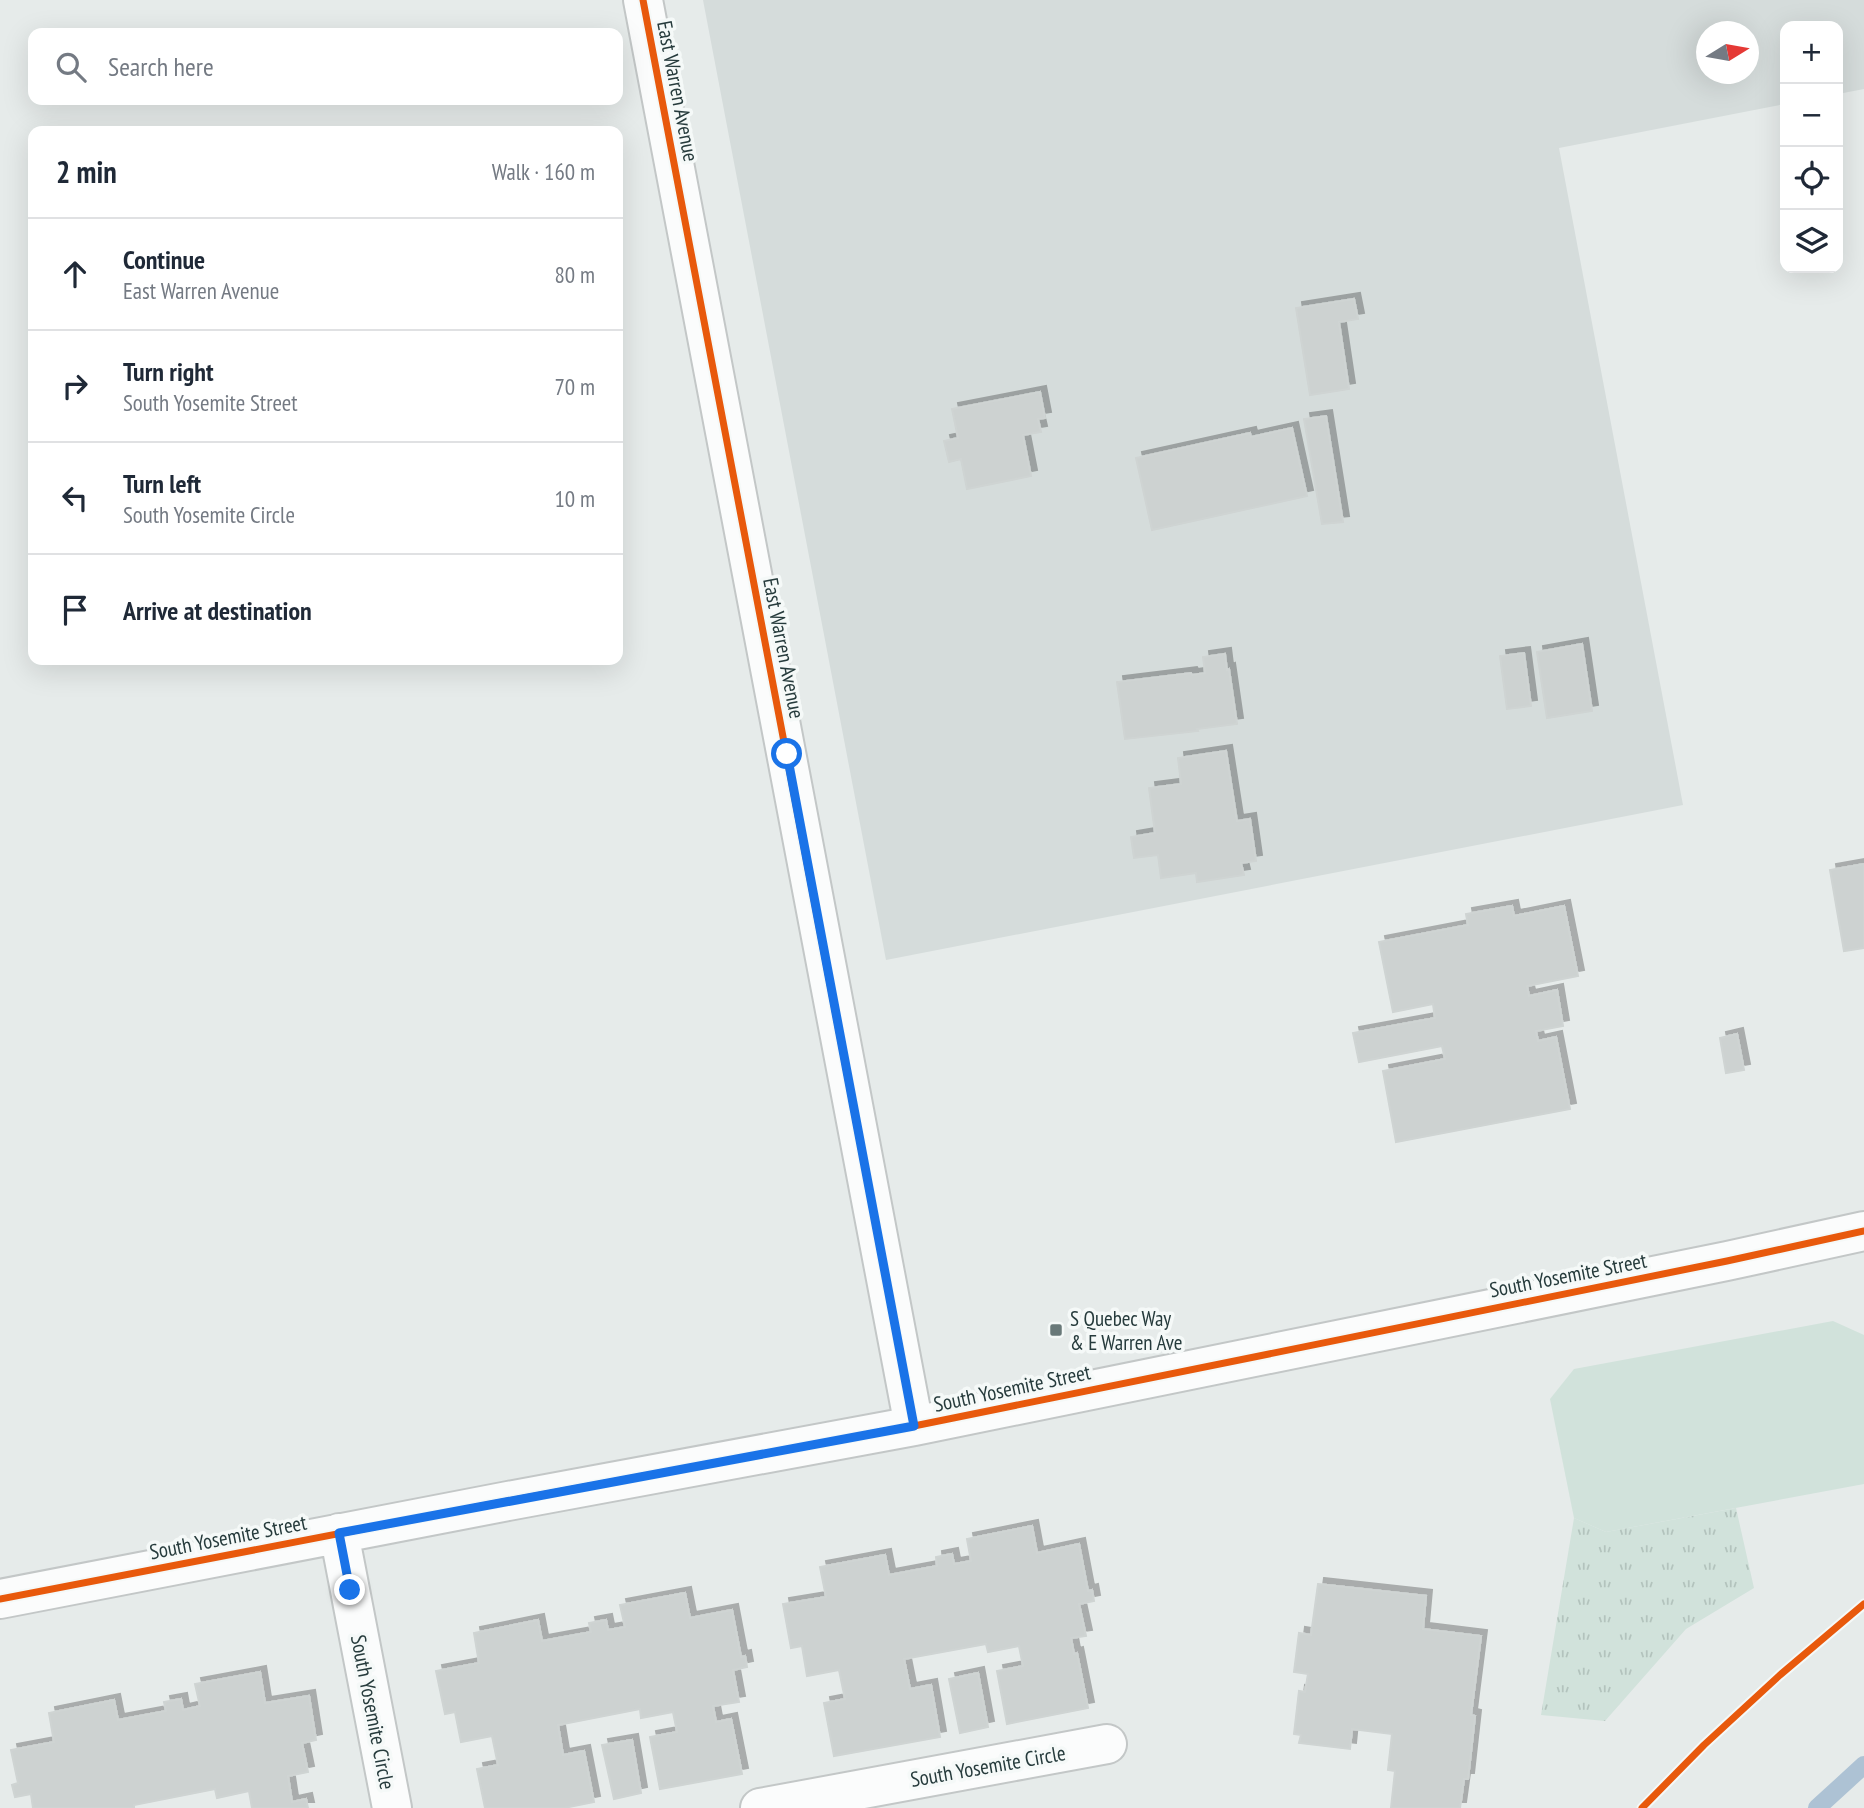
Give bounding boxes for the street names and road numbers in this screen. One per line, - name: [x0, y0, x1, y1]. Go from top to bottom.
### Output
- street label: East Warren Avenue: [651, 18, 705, 164]
- street label: East Warren Avenue: [757, 575, 811, 721]
- street label: South Yosemite Street: [1487, 1246, 1649, 1303]
- street label: South Yosemite Street: [931, 1358, 1093, 1418]
- street label: South Yosemite Street: [147, 1508, 309, 1565]
- street label: South Yosemite Circle: [345, 1632, 401, 1792]
- street label: South Yosemite Circle: [908, 1739, 1068, 1793]

